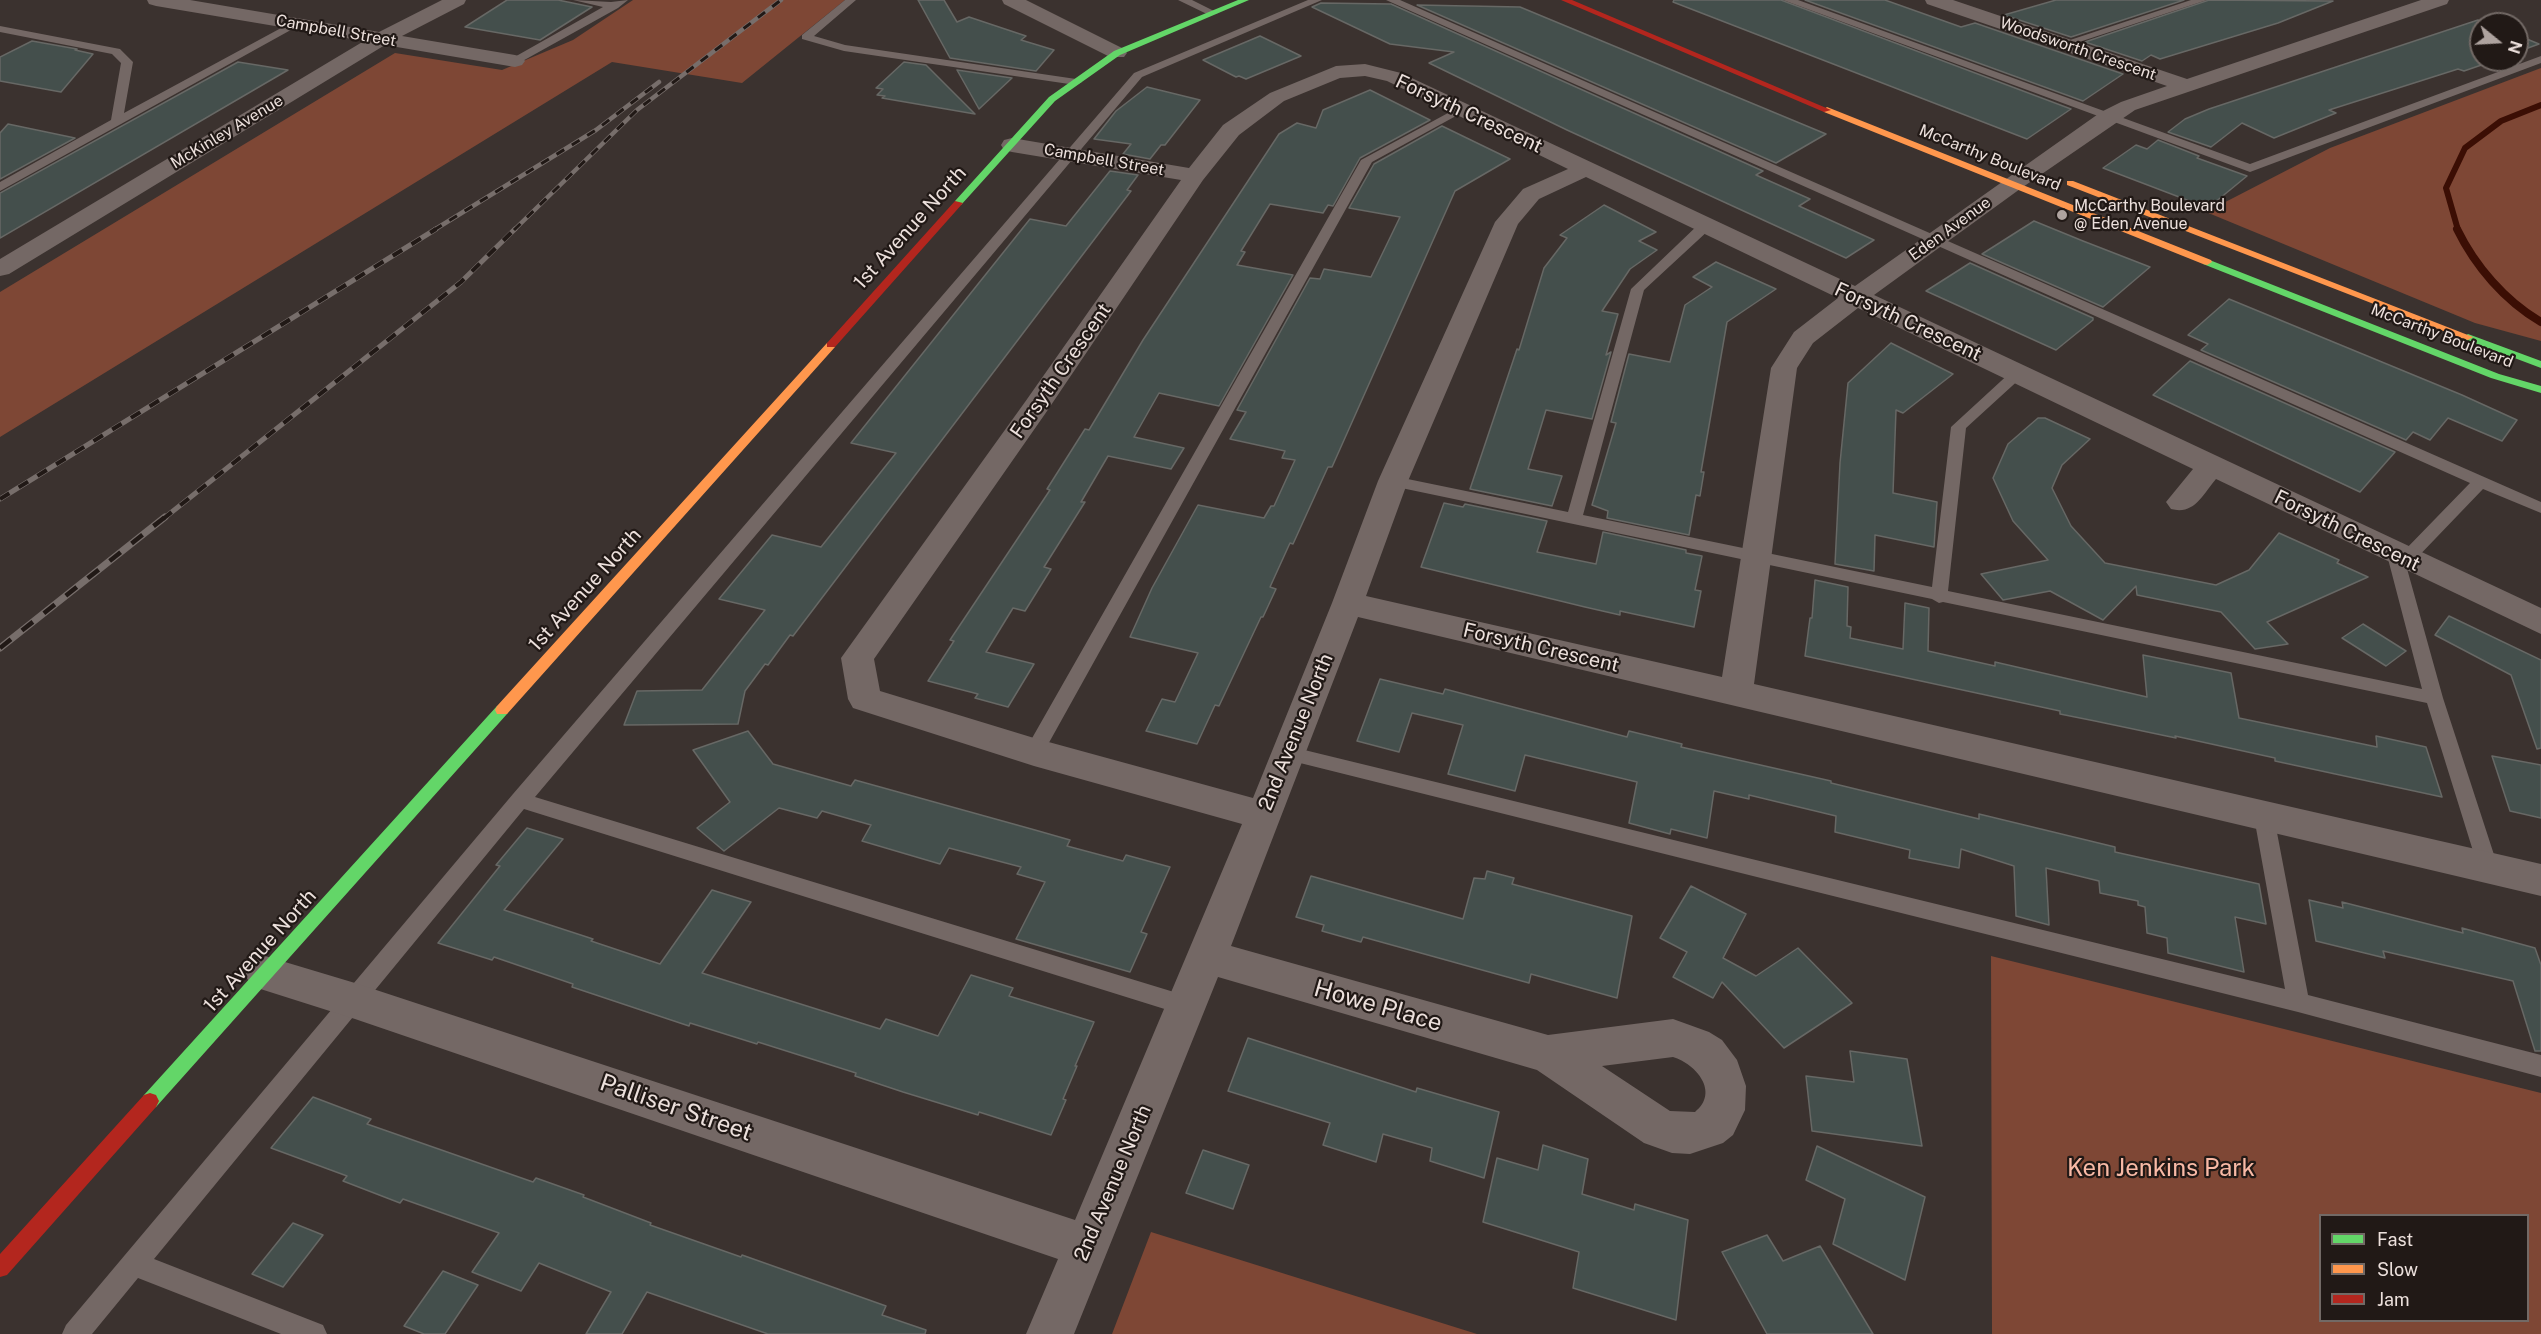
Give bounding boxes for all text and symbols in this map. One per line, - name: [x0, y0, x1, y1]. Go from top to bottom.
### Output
- street label: Campbell Street: [274, 11, 398, 51]
- north arrow: [2469, 12, 2529, 72]
- street label: Woodsworth Crescent: [1997, 13, 2159, 85]
- text: N: [2504, 38, 2526, 56]
- street label: Forsyth Crescent: [1392, 69, 1546, 159]
- street label: McKinley Avenue: [167, 91, 287, 173]
- street label: McCarthy Boulevard: [1916, 121, 2064, 195]
- street label: Campbell Street: [1042, 140, 1166, 180]
- street label: 1st Avenue North: [848, 162, 972, 294]
- street label: Eden Avenue: [1905, 193, 1995, 265]
- place label: McCarthy Boulevard @ Eden Avenue: [2074, 196, 2225, 234]
- marker: McCarthy Boulevard @ Eden Avenue: [2055, 208, 2069, 222]
- street label: Forsyth Crescent: [1831, 277, 1985, 367]
- street label: Forsyth Crescent: [1005, 299, 1117, 443]
- street label: McCarthy Boulevard: [2368, 300, 2516, 372]
- street label: Forsyth Crescent: [2270, 485, 2424, 577]
- street label: 1st Avenue North: [523, 524, 647, 656]
- street label: Forsyth Crescent: [1461, 618, 1621, 678]
- street label: 2nd Avenue North: [1254, 650, 1338, 814]
- street label: 1st Avenue North: [198, 885, 322, 1017]
- street label: Howe Place: [1311, 974, 1445, 1038]
- street label: Palliser Street: [596, 1068, 756, 1148]
- street label: 2nd Avenue North: [1069, 1102, 1157, 1264]
- park label: Ken Jenkins Park: [2067, 1155, 2255, 1183]
- legend: [2319, 1214, 2529, 1322]
- text: Fast: [2377, 1229, 2413, 1250]
- text: Slow: [2377, 1259, 2418, 1280]
- text: Jam: [2377, 1289, 2410, 1310]

